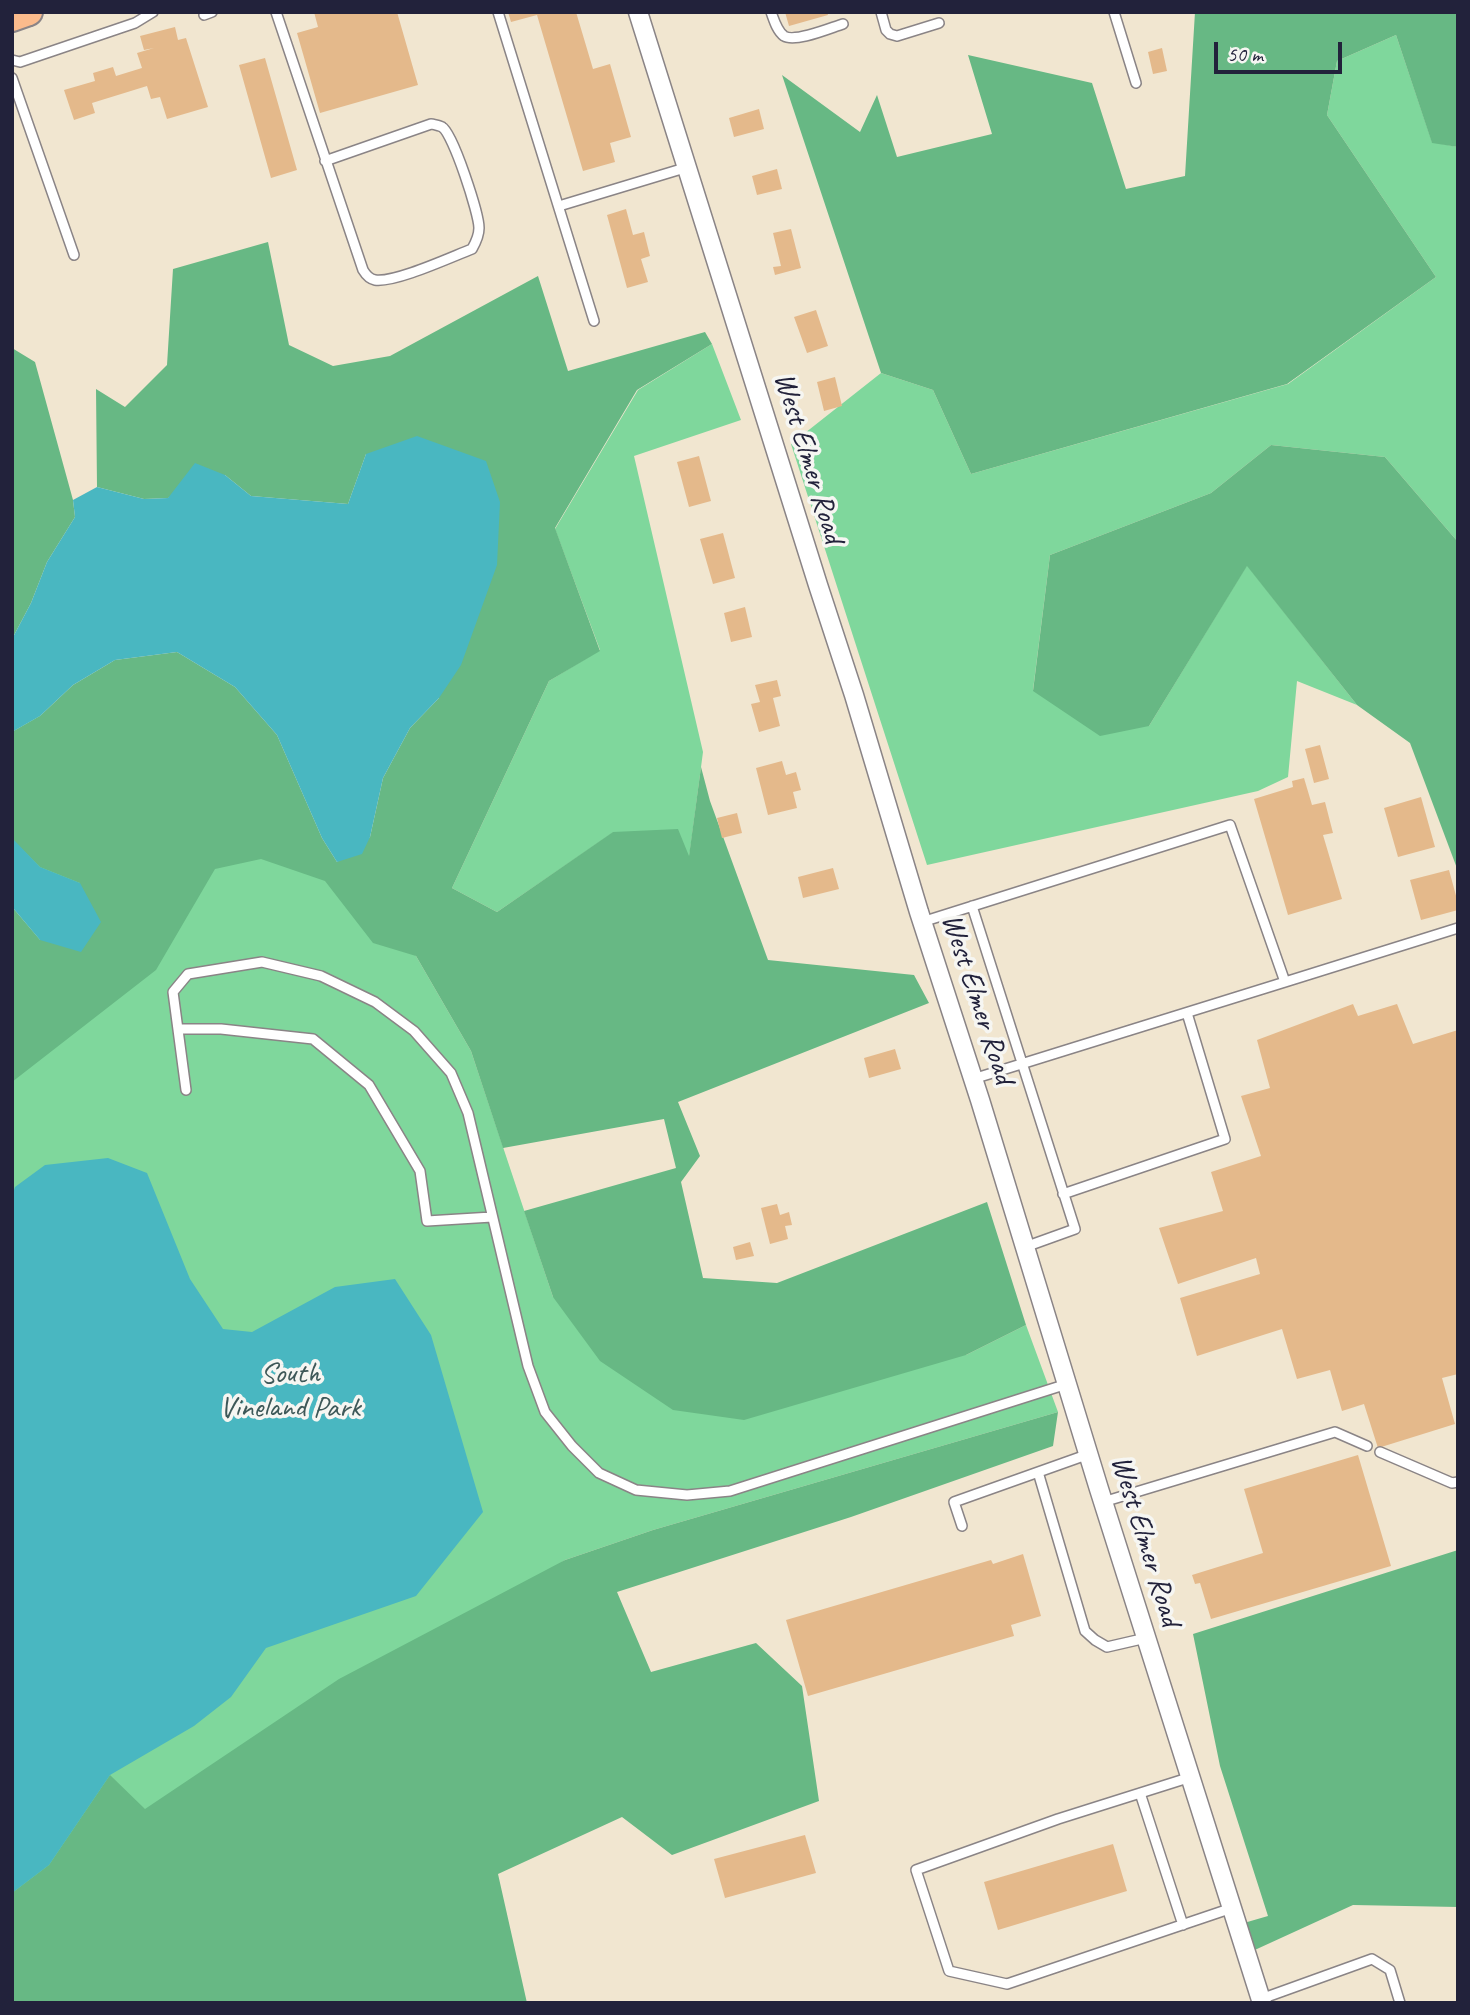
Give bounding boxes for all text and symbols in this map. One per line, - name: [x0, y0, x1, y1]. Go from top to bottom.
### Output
- scale bar: [1218, 28, 1346, 72]
- text: 50 m: [1227, 41, 1263, 67]
- street label: West Elmer Road: [765, 368, 851, 548]
- street label: West Elmer Road: [933, 910, 1021, 1088]
- park label: South Vineland Park: [219, 1356, 361, 1426]
- street label: West Elmer Road: [1102, 1451, 1188, 1631]

